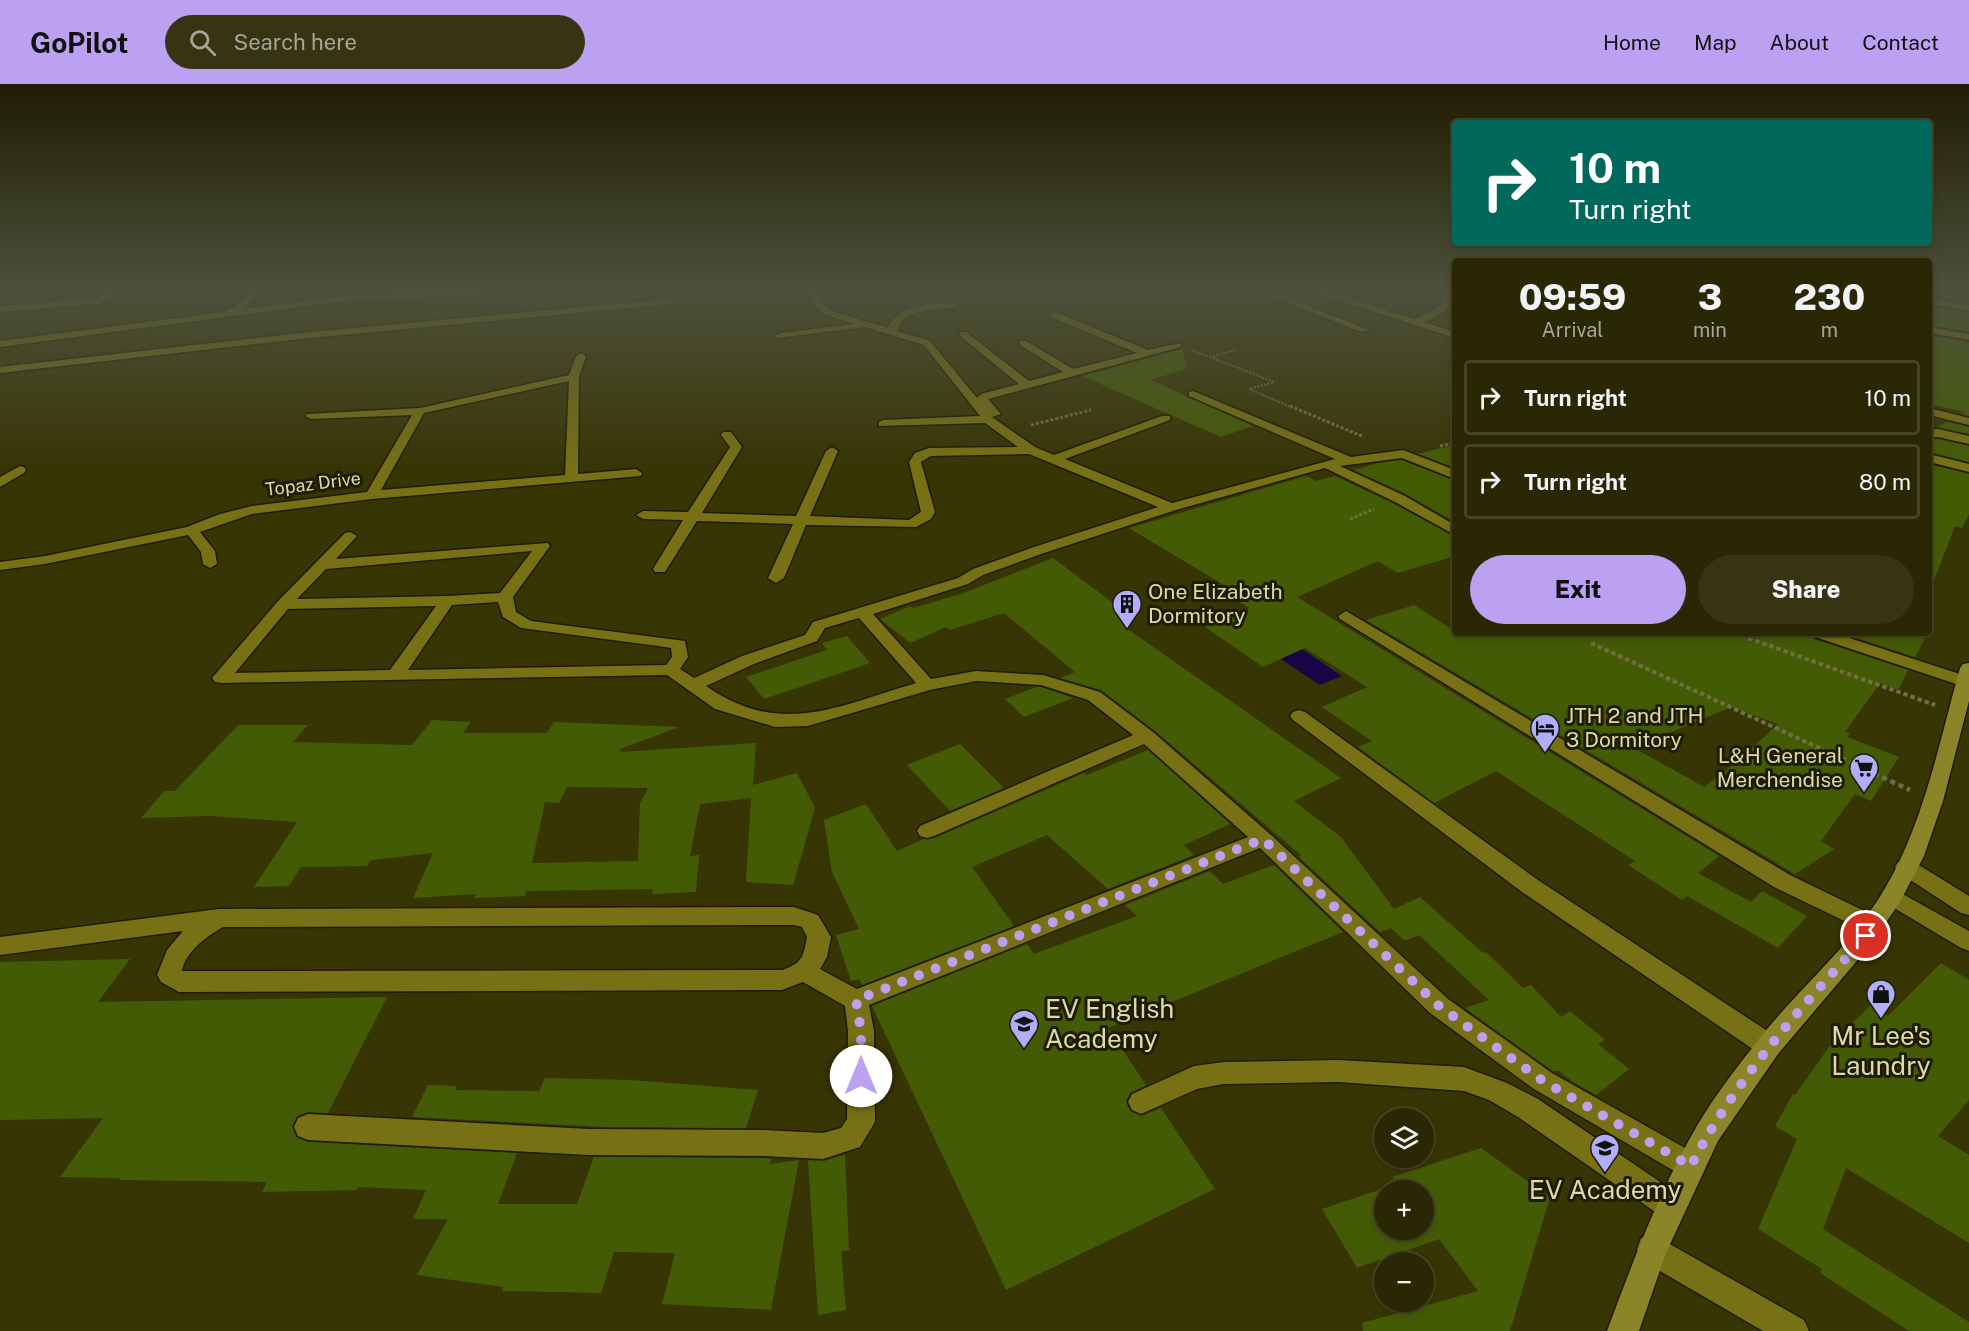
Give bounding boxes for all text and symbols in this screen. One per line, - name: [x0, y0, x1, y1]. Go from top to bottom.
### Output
- search box: [165, 15, 585, 69]
- text: GoPilot: [30, 26, 129, 59]
- icon: search: [186, 26, 219, 59]
- text: Search here: [234, 29, 357, 55]
- text: Home: [1603, 30, 1661, 55]
- text: Map: [1694, 30, 1737, 55]
- text: About: [1770, 30, 1829, 55]
- text: Contact: [1862, 30, 1939, 55]
- text: 10 m: [1569, 143, 1661, 192]
- icon: right: [1470, 144, 1548, 222]
- text: Turn right: [1569, 193, 1692, 225]
- text: 09:59: [1519, 276, 1626, 318]
- text: 3: [1698, 276, 1722, 318]
- text: 230: [1794, 276, 1865, 318]
- text: Arrival: [1542, 318, 1603, 342]
- text: min: [1693, 318, 1727, 342]
- text: m: [1821, 318, 1838, 342]
- icon: right: [1473, 381, 1506, 414]
- text: Turn right: [1524, 385, 1627, 411]
- text: 10 m: [1864, 385, 1911, 411]
- icon: right: [1473, 465, 1506, 498]
- street label: Topaz Drive: [264, 467, 362, 500]
- text: Turn right: [1524, 469, 1627, 495]
- text: 80 m: [1859, 469, 1911, 495]
- button: Exit: [1470, 555, 1686, 624]
- button: Share: [1698, 555, 1914, 624]
- place label: One Elizabeth Dormitory: [1148, 579, 1282, 628]
- building icon: One Elizabeth Dormitory: [1111, 588, 1143, 630]
- place label: JTH 2 and JTH 3 Dormitory: [1566, 703, 1704, 752]
- hotel icon: JTH 2 and JTH 3 Dormitory: [1529, 712, 1561, 754]
- place label: L&H General Merchendise: [1717, 743, 1843, 792]
- supermarket icon: L&H General Merchendise: [1848, 752, 1880, 794]
- pin: [1840, 910, 1891, 961]
- icon: arrive: [1849, 919, 1882, 952]
- shop icon: Mr Lee's Laundry: [1865, 978, 1897, 1020]
- place label: EV English Academy: [1045, 993, 1174, 1054]
- school or university icon: EV English Academy: [1008, 1008, 1040, 1050]
- place label: Mr Lee's Laundry: [1831, 1020, 1931, 1081]
- position arrow: [829, 1044, 893, 1108]
- map controls: [1374, 1108, 1434, 1312]
- button: layers: [1374, 1108, 1434, 1168]
- school or university icon: EV Academy: [1589, 1132, 1621, 1174]
- place label: EV Academy: [1529, 1174, 1681, 1205]
- button: +: [1374, 1180, 1434, 1240]
- button: −: [1374, 1252, 1434, 1312]

